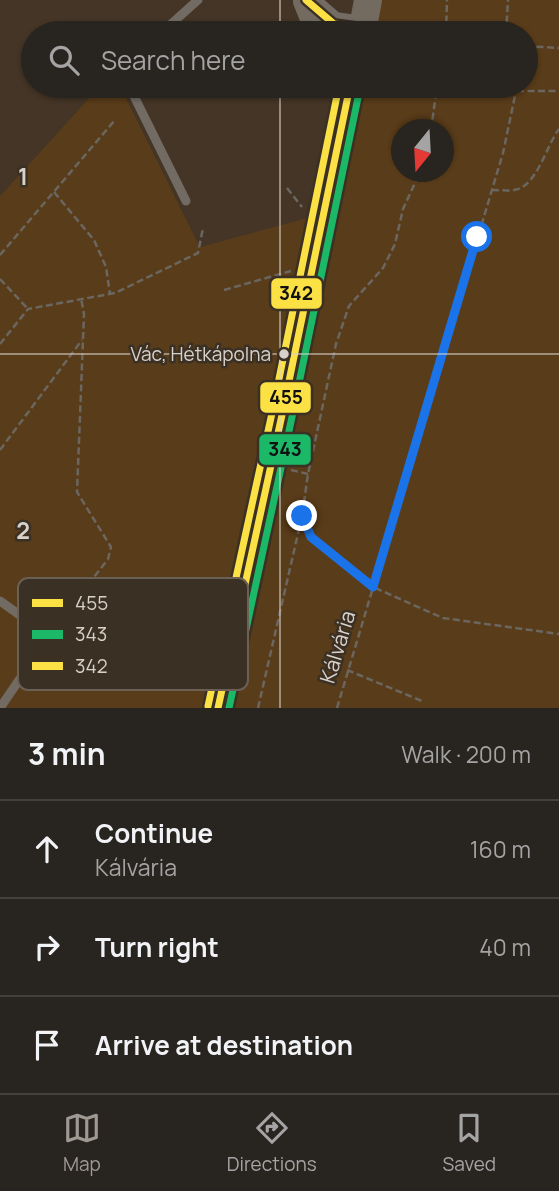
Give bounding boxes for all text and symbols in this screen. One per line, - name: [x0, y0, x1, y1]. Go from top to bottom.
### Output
- search box: [21, 21, 538, 98]
- icon: search: [45, 41, 83, 79]
- text: Search here: [101, 42, 246, 78]
- north arrow: [391, 119, 454, 182]
- text: 1: [18, 160, 28, 192]
- route start: [461, 221, 492, 252]
- line badge: 342: [270, 277, 323, 310]
- text: 342: [279, 280, 313, 306]
- place label: Vác, Hétkápolna: [130, 341, 271, 367]
- marker: Vác, Hétkápolna: [277, 347, 291, 361]
- line badge: 455: [259, 381, 312, 414]
- text: 455: [269, 384, 303, 410]
- line badge: 343: [258, 433, 312, 466]
- text: 343: [268, 436, 302, 462]
- route end: [286, 500, 317, 531]
- text: 2: [16, 514, 30, 546]
- legend: [18, 578, 248, 690]
- text: 455: [75, 590, 108, 616]
- street label: Kálvária: [313, 607, 361, 687]
- text: 343: [75, 621, 107, 647]
- text: 342: [75, 653, 108, 679]
- text: 3 min: [28, 733, 106, 774]
- text: Walk · 200 m: [401, 738, 531, 770]
- text: Continue: [95, 815, 213, 851]
- icon: ahead: [28, 830, 66, 868]
- text: 160 m: [470, 833, 531, 865]
- text: Kálvária: [95, 851, 177, 883]
- icon: right: [28, 928, 66, 966]
- text: Turn right: [95, 929, 219, 965]
- text: 40 m: [479, 931, 531, 963]
- icon: arrive: [28, 1026, 66, 1064]
- text: Arrive at destination: [95, 1027, 353, 1063]
- tab: Map: [63, 1109, 101, 1177]
- tab: Directions: [227, 1109, 317, 1177]
- tab: Saved: [443, 1109, 496, 1177]

